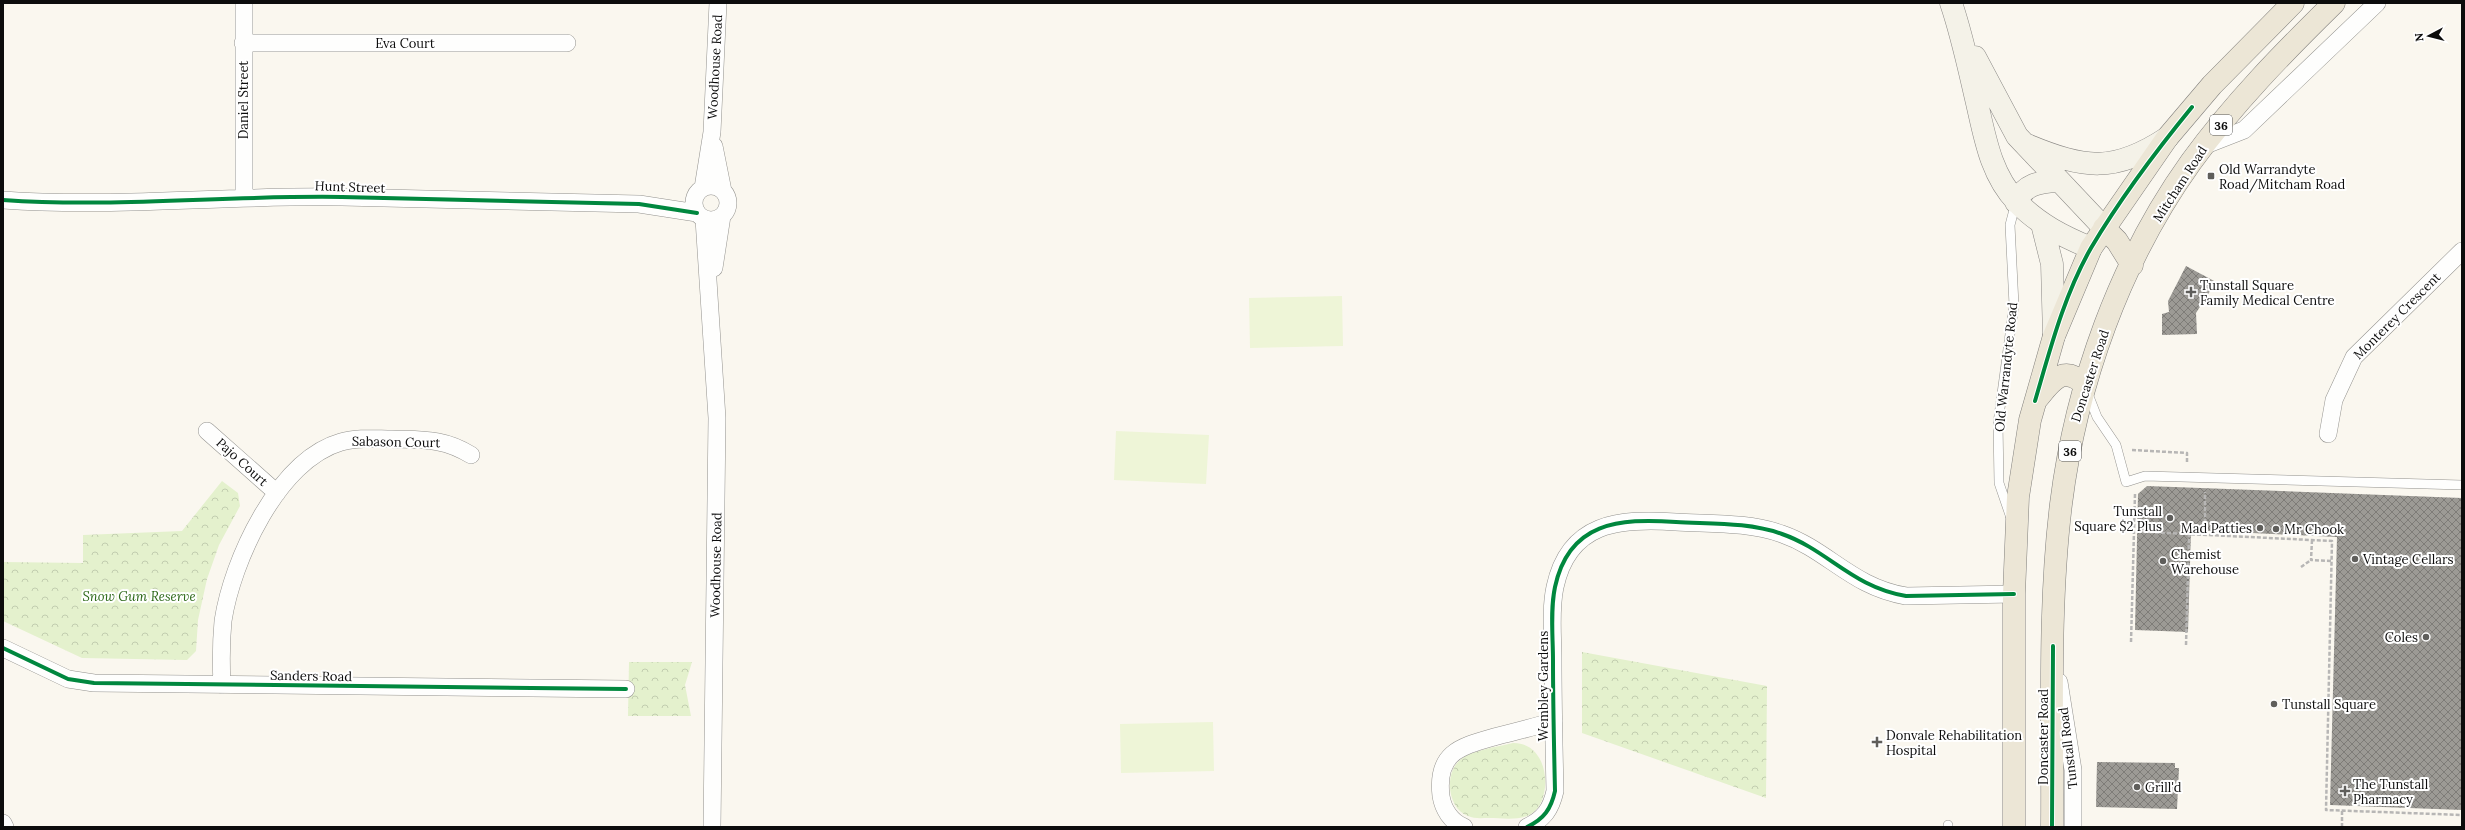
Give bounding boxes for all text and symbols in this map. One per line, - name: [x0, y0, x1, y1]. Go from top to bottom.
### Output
- street label: Woodhouse Road: [704, 14, 726, 120]
- north arrow: [2409, 16, 2449, 56]
- text: N: [2412, 32, 2427, 42]
- street label: Eva Court: [375, 35, 435, 52]
- street label: Daniel Street: [235, 61, 252, 139]
- road number: 36: [2210, 115, 2232, 135]
- street label: Mitcham Road: [2149, 143, 2211, 225]
- place label: Old Warrandyte Road/Mitcham Road: [2219, 161, 2346, 193]
- marker: Old Warrandyte Road/Mitcham Road: [2206, 171, 2216, 181]
- street label: Hunt Street: [314, 177, 386, 197]
- street label: Monterey Crescent: [2350, 269, 2444, 363]
- place label: Tunstall Square Family Medical Centre: [2200, 277, 2335, 309]
- marker: Tunstall Square Family Medical Centre: [2185, 286, 2197, 298]
- street label: Old Warrandyte Road: [1991, 301, 2021, 433]
- street label: Doncaster Road: [2067, 327, 2113, 424]
- street label: Sabason Court: [352, 433, 440, 451]
- street label: Pajo Court: [212, 434, 272, 490]
- road number: 36: [2059, 441, 2081, 461]
- place label: Tunstall Square $2 Plus: [2074, 503, 2162, 535]
- street label: Woodhouse Road: [707, 512, 725, 618]
- marker: Tunstall Square $2 Plus: [2165, 513, 2175, 523]
- place label: Mad Patties: [2181, 520, 2252, 537]
- place label: Mr Chook: [2284, 521, 2344, 538]
- marker: Mad Patties: [2255, 523, 2265, 533]
- marker: Mr Chook: [2271, 524, 2281, 534]
- place label: Chemist Warehouse: [2171, 546, 2239, 578]
- place label: Vintage Cellars: [2362, 551, 2454, 568]
- marker: Vintage Cellars: [2350, 554, 2360, 564]
- marker: Chemist Warehouse: [2158, 556, 2168, 566]
- park label: Snow Gum Reserve: [82, 588, 196, 605]
- place label: Coles: [2385, 629, 2418, 646]
- street label: Wembley Gardens: [1535, 631, 1552, 741]
- marker: Coles: [2421, 632, 2431, 642]
- street label: Sanders Road: [270, 667, 352, 685]
- street label: Doncaster Road: [2035, 689, 2052, 785]
- place label: Tunstall Square: [2282, 696, 2376, 713]
- marker: Tunstall Square: [2269, 699, 2279, 709]
- street label: Tunstall Road: [2055, 706, 2081, 790]
- place label: Donvale Rehabilitation Hospital: [1886, 727, 2022, 759]
- marker: Donvale Rehabilitation Hospital: [1871, 736, 1883, 748]
- place label: The Tunstall Pharmacy: [2353, 776, 2429, 808]
- place label: Grill'd: [2145, 779, 2182, 796]
- marker: Grill'd: [2132, 782, 2142, 792]
- marker: The Tunstall Pharmacy: [2340, 786, 2350, 796]

